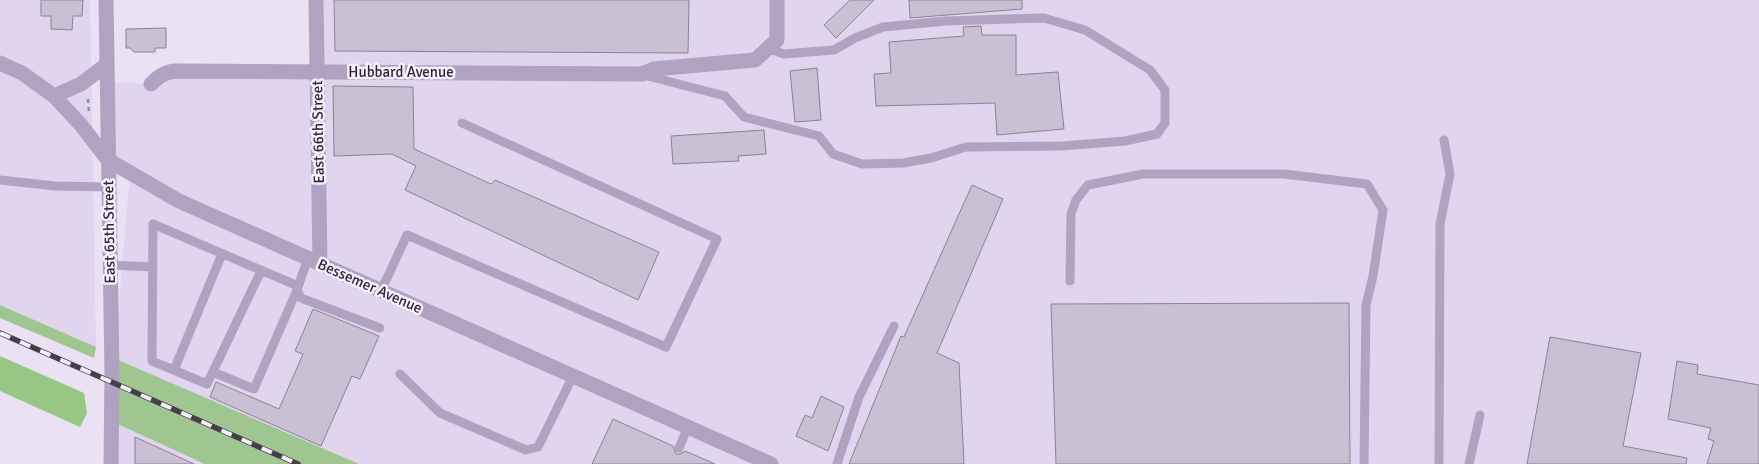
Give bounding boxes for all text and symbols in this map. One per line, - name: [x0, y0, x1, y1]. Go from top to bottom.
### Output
- street label: Hubbard Avenue: [348, 63, 454, 81]
- street label: East 66th Street: [308, 80, 328, 184]
- street label: East 65th Street: [99, 180, 119, 284]
- street label: Bessemer Avenue: [315, 255, 425, 317]

